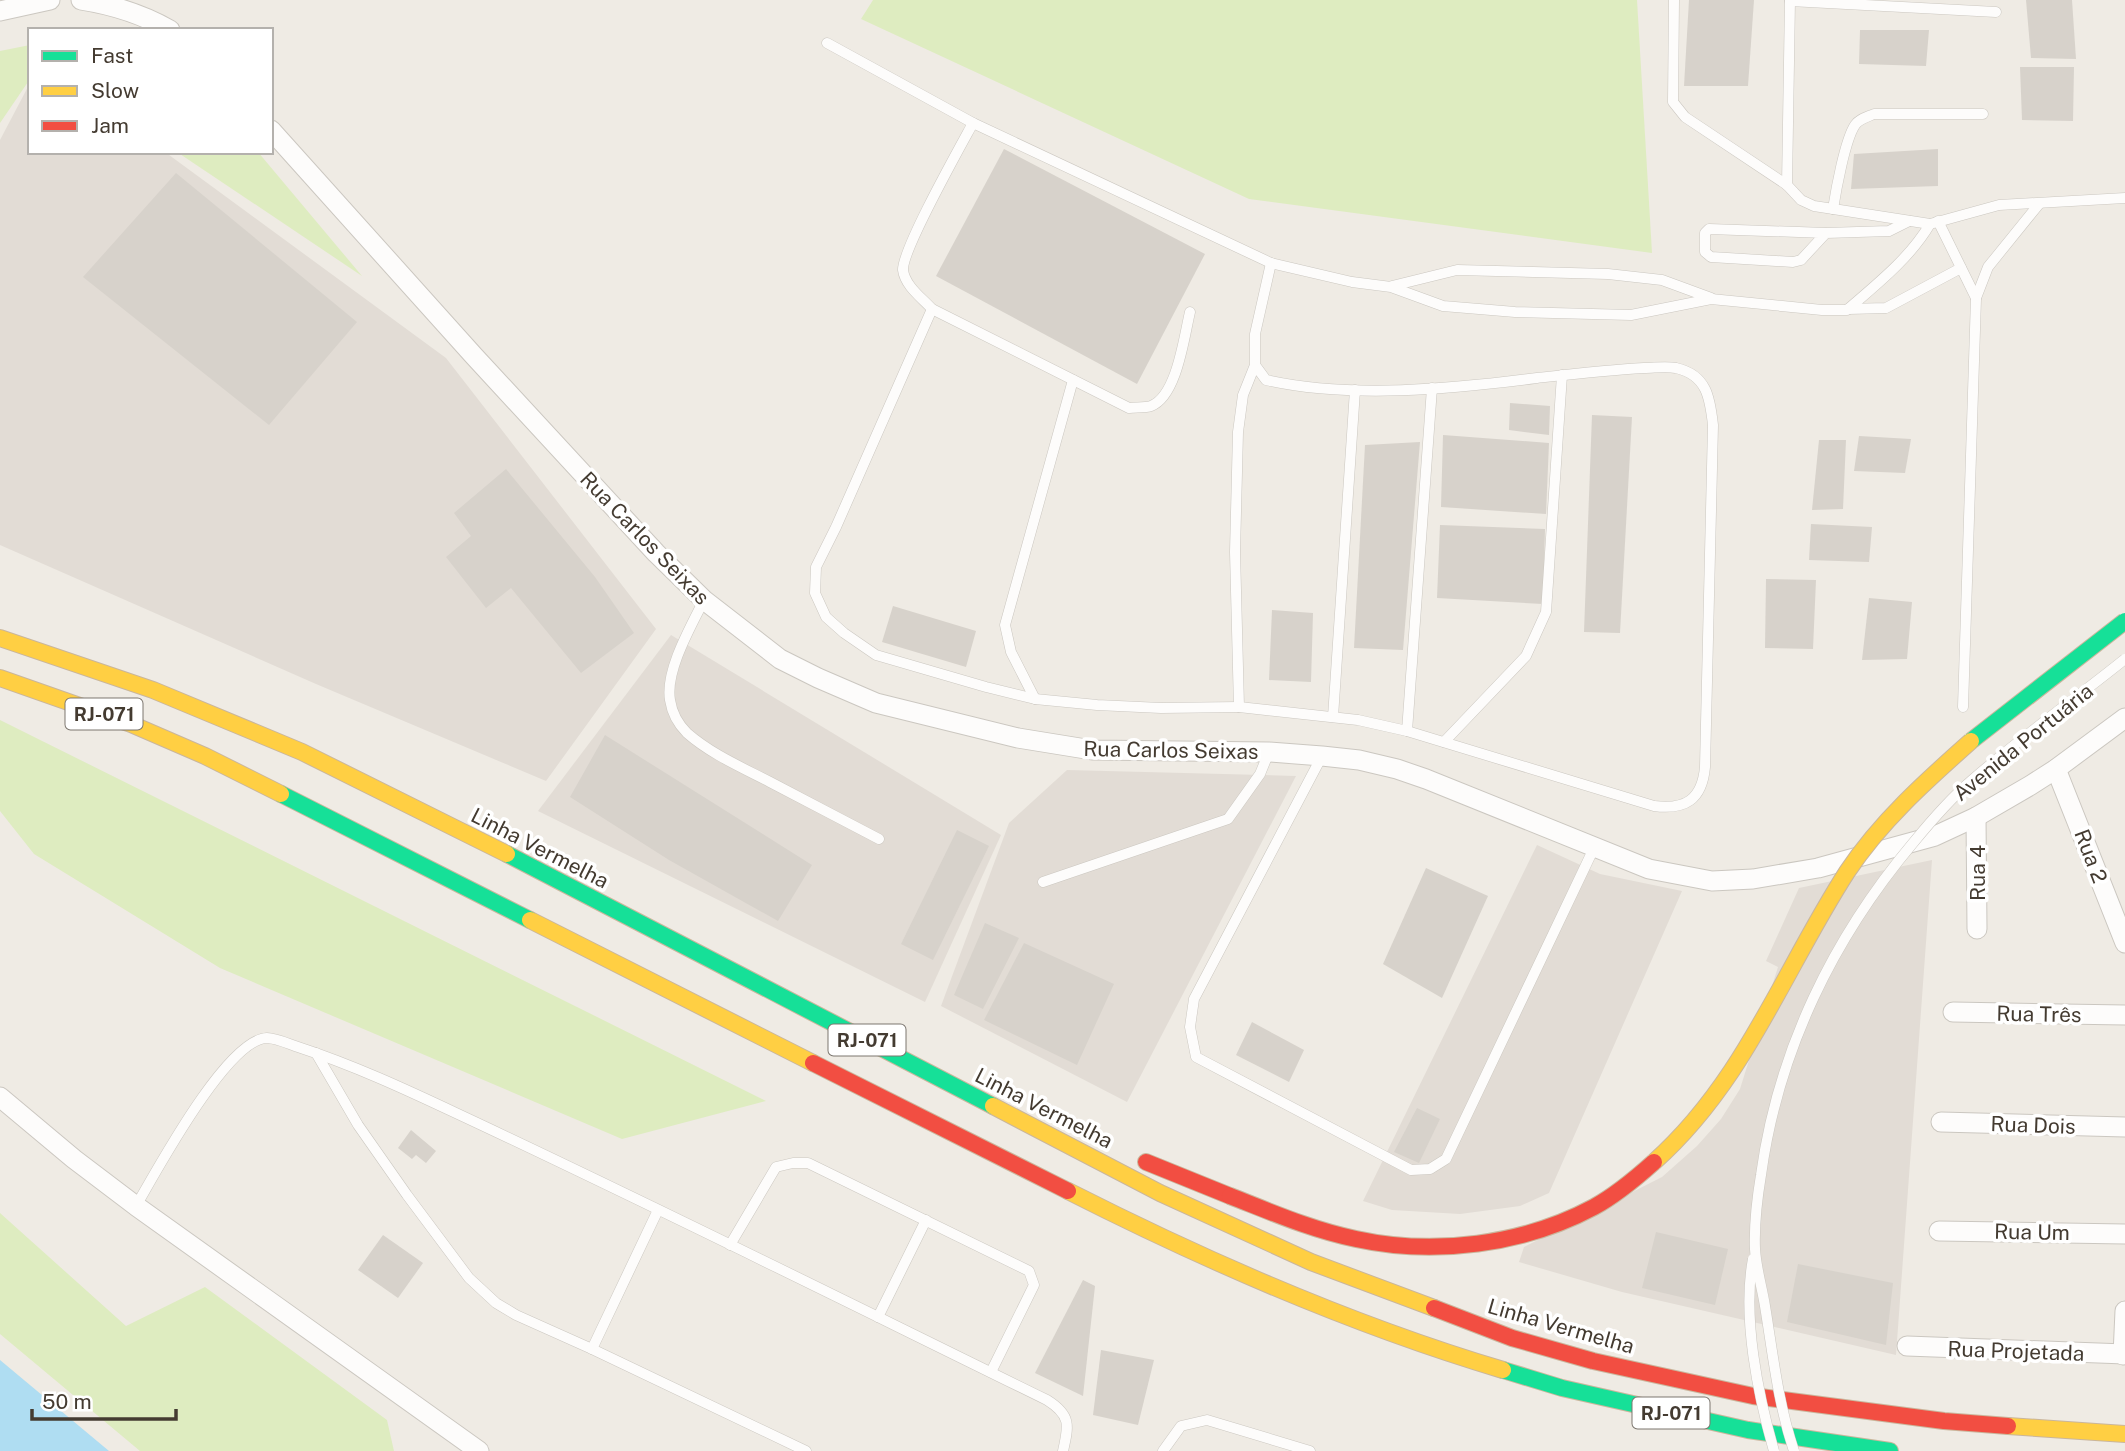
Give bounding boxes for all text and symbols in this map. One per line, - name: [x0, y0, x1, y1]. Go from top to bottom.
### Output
- legend: [28, 28, 273, 154]
- text: Fast: [91, 43, 133, 68]
- text: Slow: [91, 78, 139, 103]
- text: Jam: [91, 113, 129, 138]
- street label: Rua Carlos Seixas: [575, 466, 715, 610]
- street label: Avenida Portuária: [1948, 678, 2098, 806]
- road number: RJ-071: [66, 698, 142, 730]
- street label: Rua Carlos Seixas: [1083, 736, 1259, 764]
- street label: Linha Vermelha: [467, 803, 613, 893]
- street label: Rua 2: [2069, 826, 2113, 886]
- street label: Rua 4: [1965, 845, 1990, 901]
- street label: Rua Três: [1996, 1001, 2082, 1027]
- road number: RJ-071: [828, 1024, 906, 1056]
- street label: Linha Vermelha: [971, 1063, 1117, 1153]
- street label: Rua Dois: [1990, 1111, 2076, 1139]
- street label: Rua Um: [1994, 1219, 2070, 1245]
- street label: Linha Vermelha: [1485, 1293, 1637, 1359]
- street label: Rua Projetada: [1947, 1336, 2085, 1366]
- scale bar: [32, 1378, 175, 1422]
- text: 50 m: [42, 1389, 92, 1414]
- road number: RJ-071: [1632, 1398, 1710, 1428]

